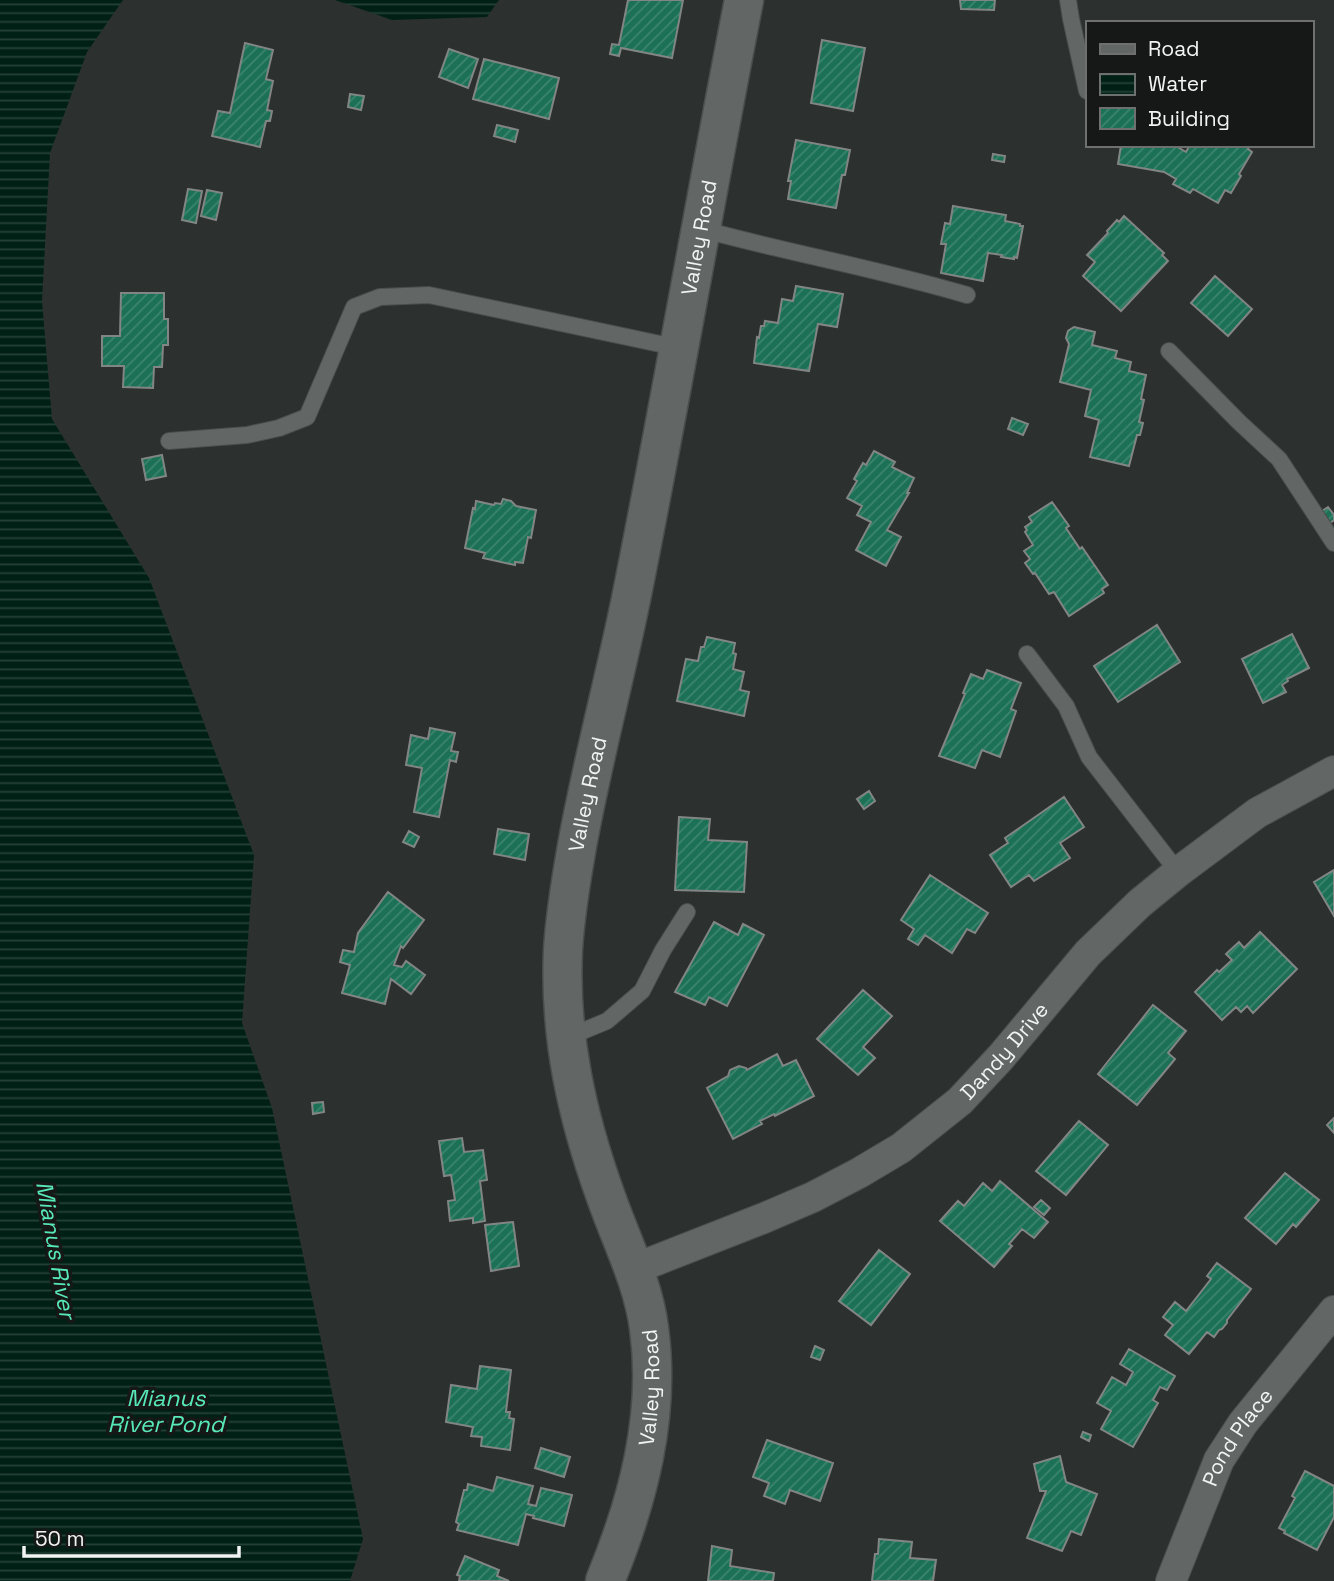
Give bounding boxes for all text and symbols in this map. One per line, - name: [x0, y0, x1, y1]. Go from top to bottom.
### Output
- legend: [1086, 21, 1313, 147]
- text: Road: [1148, 35, 1200, 62]
- text: Water: [1148, 70, 1207, 97]
- text: Building: [1148, 105, 1230, 132]
- street label: Valley Road: [675, 178, 723, 297]
- street label: Valley Road: [562, 734, 612, 854]
- street label: Dandy Drive: [954, 996, 1054, 1105]
- water label: Mianus River: [29, 1179, 83, 1323]
- street label: Valley Road: [632, 1328, 665, 1448]
- water label: Mianus River Pond: [108, 1383, 227, 1439]
- street label: Pond Place: [1196, 1383, 1279, 1490]
- scale bar: [24, 1514, 240, 1558]
- text: 50 m: [35, 1525, 85, 1552]

